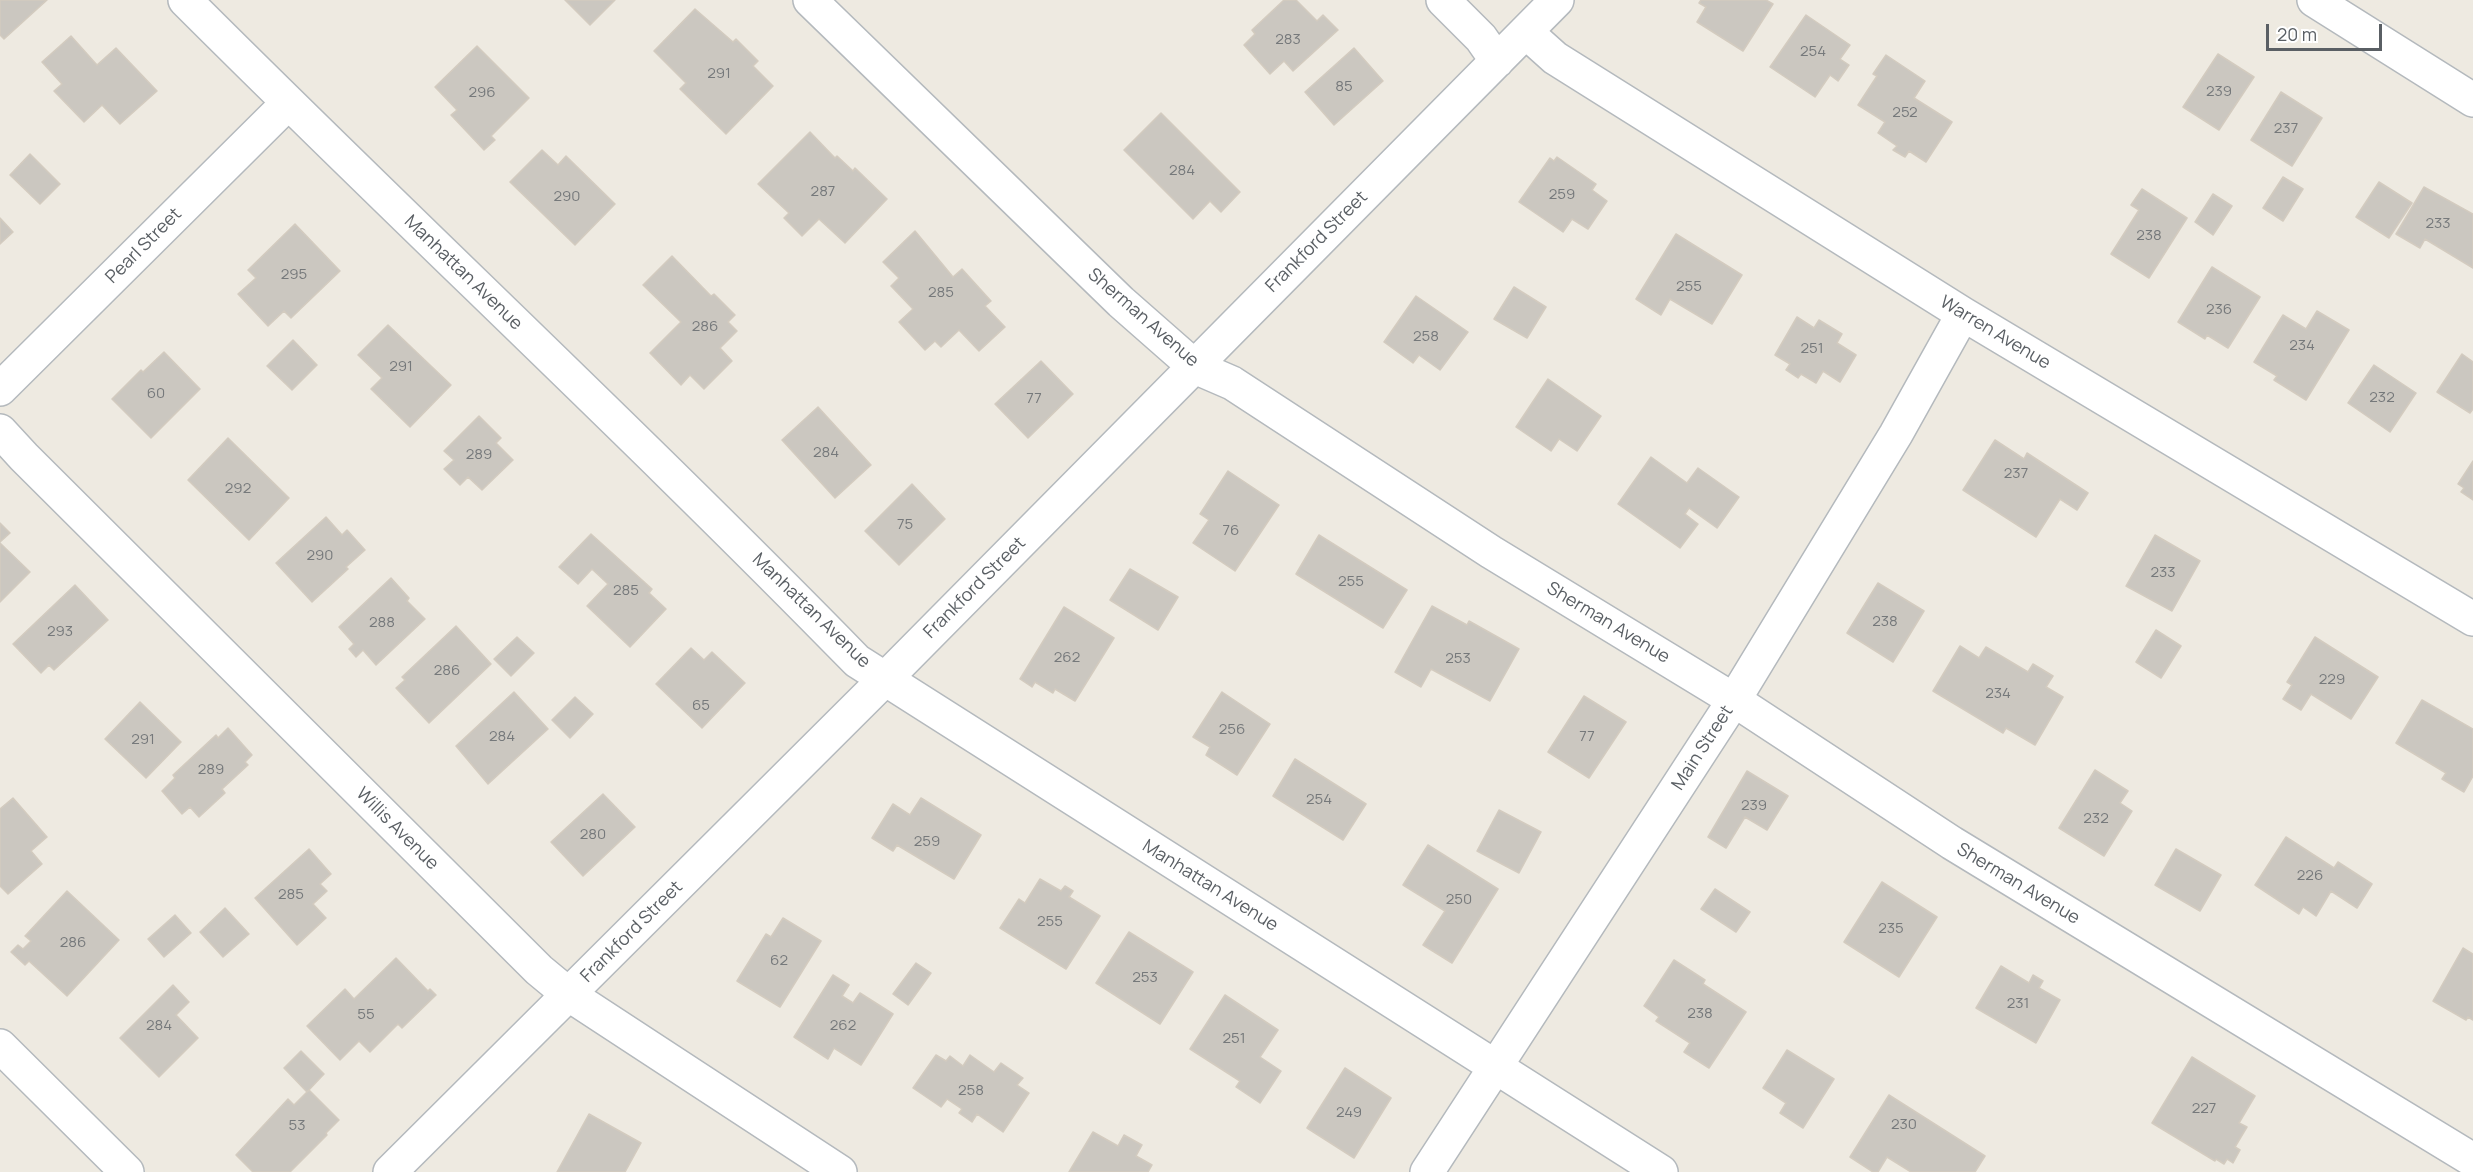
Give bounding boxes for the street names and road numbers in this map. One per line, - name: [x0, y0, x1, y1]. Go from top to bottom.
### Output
- street label: Frankford Street: [1262, 187, 1372, 297]
- street label: Pearl Street: [102, 204, 186, 288]
- street label: Manhattan Avenue: [399, 211, 527, 335]
- street label: Sherman Avenue: [1083, 264, 1203, 372]
- street label: Warren Avenue: [1936, 292, 2054, 374]
- street label: Frankford Street: [920, 533, 1030, 643]
- street label: Manhattan Avenue: [747, 549, 875, 673]
- street label: Sherman Avenue: [1542, 578, 1674, 668]
- street label: Main Street: [1668, 702, 1738, 794]
- street label: Willis Avenue: [351, 783, 443, 875]
- street label: Manhattan Avenue: [1138, 836, 1282, 936]
- street label: Sherman Avenue: [1952, 839, 2084, 929]
- street label: Frankford Street: [577, 877, 687, 987]

